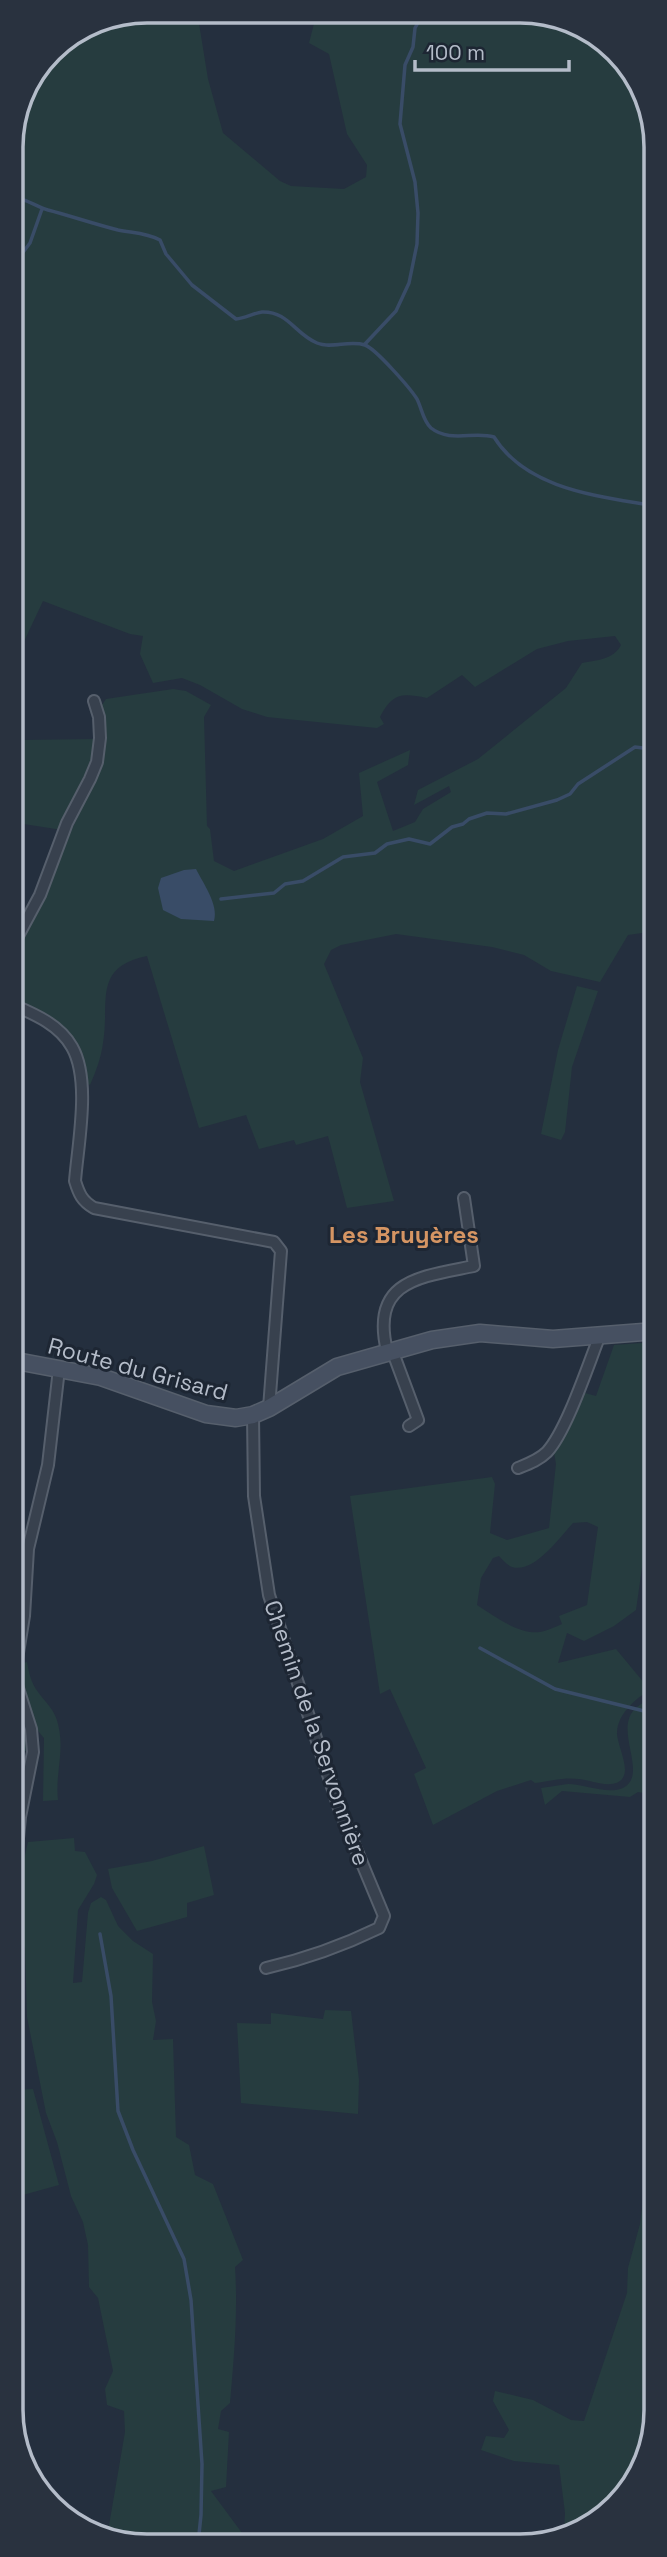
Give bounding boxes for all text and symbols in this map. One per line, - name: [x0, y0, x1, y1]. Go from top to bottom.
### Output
- scale bar: [415, 28, 569, 72]
- text: 100 m: [426, 39, 485, 66]
- district label: Les Bruyères: [329, 1219, 479, 1250]
- street label: Route du Grisard: [45, 1331, 231, 1407]
- street label: Chemin de la Servonnière: [257, 1596, 377, 1870]

